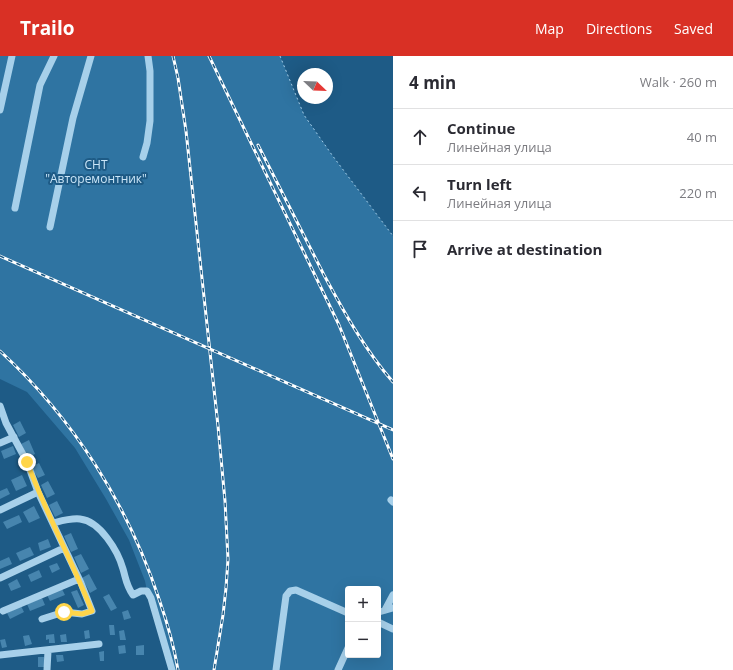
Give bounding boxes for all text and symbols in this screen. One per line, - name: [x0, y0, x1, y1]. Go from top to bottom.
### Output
- text: Trailo: [20, 15, 74, 41]
- text: Map: [535, 19, 564, 38]
- text: Directions: [586, 19, 652, 38]
- text: Saved: [674, 19, 713, 38]
- north arrow: [297, 68, 333, 104]
- text: 4 min: [409, 71, 456, 94]
- text: Walk · 260 m: [640, 73, 717, 91]
- text: Continue: [447, 118, 515, 138]
- icon: ahead: [409, 126, 431, 148]
- text: 40 m: [687, 128, 717, 146]
- text: Линейная улица: [447, 138, 552, 156]
- park label: СНТ "Авторемонтник": [45, 156, 147, 187]
- text: Turn left: [447, 174, 512, 194]
- icon: left: [409, 182, 431, 204]
- text: 220 m: [679, 184, 717, 202]
- text: Линейная улица: [447, 194, 552, 212]
- icon: arrive: [409, 238, 431, 260]
- text: Arrive at destination: [447, 239, 602, 259]
- route end: [18, 453, 36, 471]
- map controls: [345, 586, 381, 658]
- button: +: [345, 586, 381, 622]
- route start: [55, 603, 73, 621]
- button: −: [345, 622, 381, 658]

